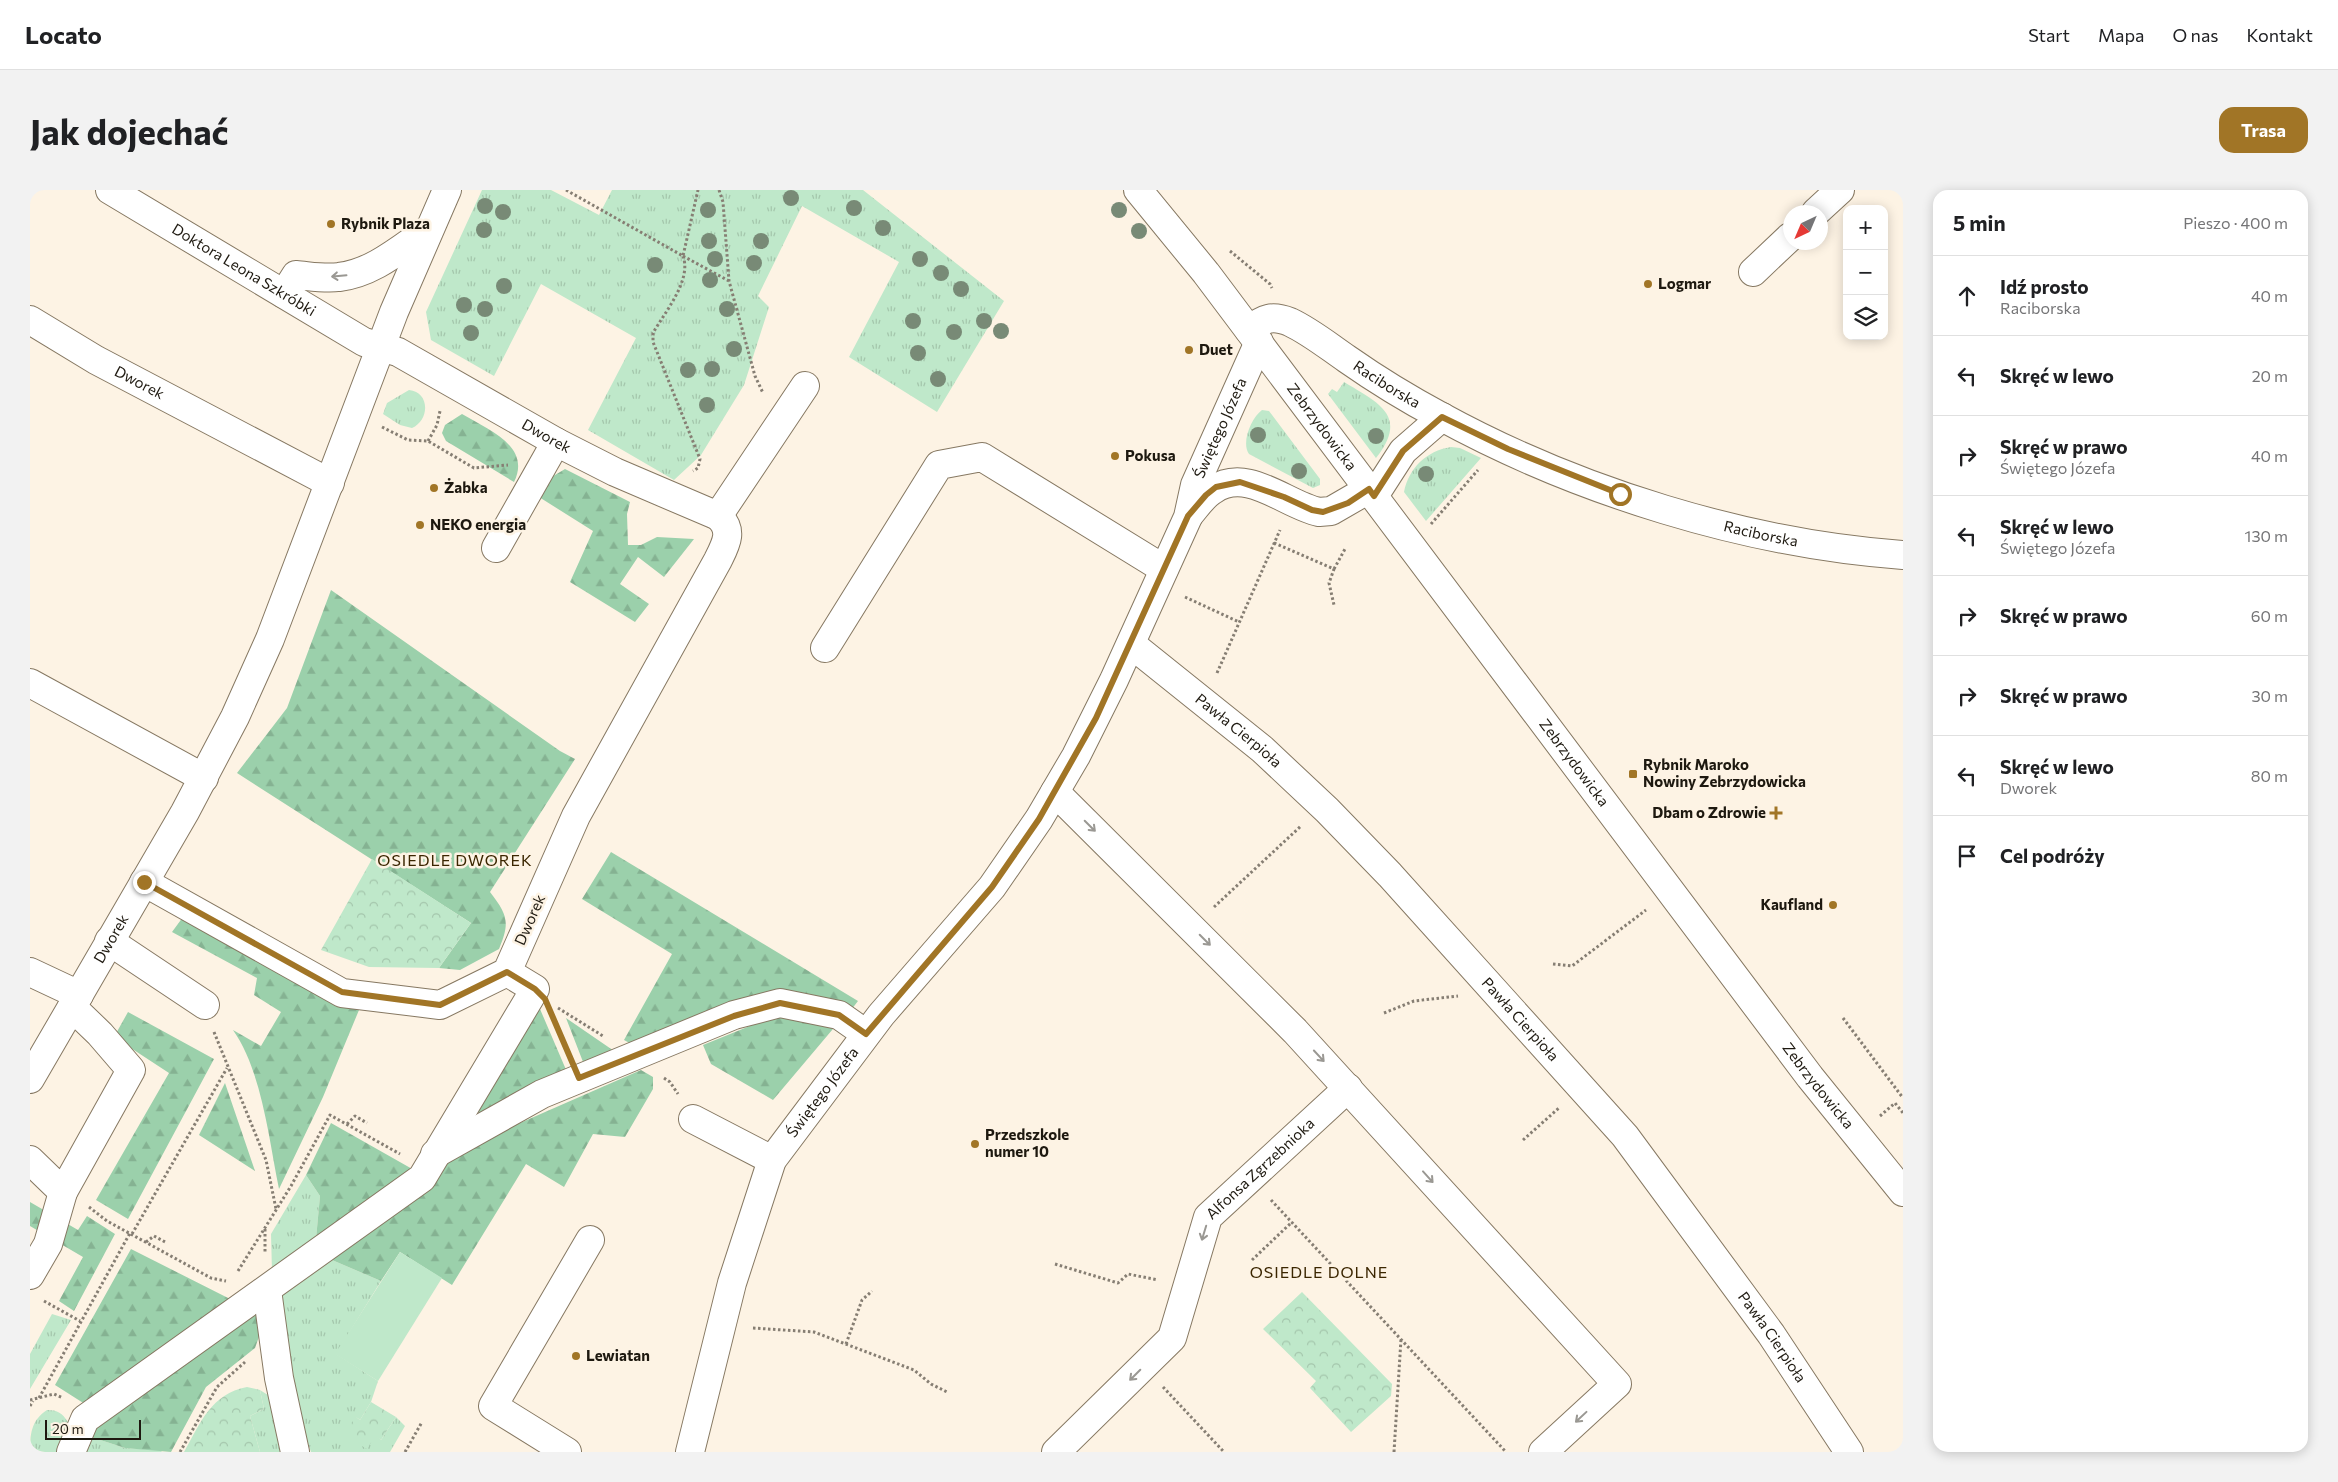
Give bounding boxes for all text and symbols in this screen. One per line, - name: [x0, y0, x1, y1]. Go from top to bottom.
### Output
- text: Locato: [25, 20, 102, 49]
- text: Start: [2028, 24, 2070, 46]
- text: Mapa: [2098, 24, 2144, 46]
- text: O nas: [2172, 24, 2219, 46]
- text: Kontakt: [2247, 24, 2313, 46]
- button: Trasa: [2219, 107, 2308, 153]
- text: Jak dojechać: [30, 109, 229, 152]
- north arrow: [1783, 205, 1828, 250]
- map controls: [1843, 205, 1888, 340]
- button: +: [1843, 205, 1888, 250]
- text: 5 min: [1953, 210, 2006, 235]
- text: Pieszo · 400 m: [2183, 213, 2288, 232]
- place label: Rybnik Plaza: [341, 214, 430, 232]
- marker: Rybnik Plaza: [325, 218, 337, 230]
- street label: Doktora Leona Szkróbki: [169, 219, 320, 319]
- button: −: [1843, 250, 1888, 295]
- one-way arrow: [331, 272, 347, 281]
- place label: Logmar: [1658, 274, 1711, 292]
- text: Idź prosto: [2000, 275, 2089, 298]
- marker: Logmar: [1642, 278, 1654, 290]
- icon: ahead: [1953, 282, 1981, 310]
- text: 40 m: [2251, 286, 2288, 305]
- button: layers: [1843, 295, 1888, 340]
- text: Raciborska: [2000, 298, 2081, 317]
- place label: Duet: [1199, 340, 1233, 358]
- marker: Duet: [1183, 344, 1195, 356]
- street label: Raciborska: [1350, 356, 1424, 411]
- street label: Dworek: [112, 361, 168, 402]
- icon: left: [1953, 362, 1981, 390]
- text: Skręć w lewo: [2000, 364, 2114, 387]
- text: 20 m: [2252, 366, 2288, 385]
- street label: Świętego Józefa: [1188, 375, 1250, 481]
- street label: Zebrzydowicka: [1284, 379, 1361, 474]
- street label: Dworek: [519, 414, 574, 456]
- text: Skręć w prawo: [2000, 435, 2128, 458]
- icon: right: [1953, 442, 1981, 470]
- place label: Pokusa: [1125, 446, 1176, 464]
- text: 40 m: [2251, 446, 2288, 465]
- marker: Pokusa: [1109, 450, 1121, 462]
- text: Świętego Józefa: [2000, 458, 2115, 477]
- place label: Żabka: [444, 478, 488, 496]
- marker: Żabka: [428, 482, 440, 494]
- route start: [1609, 483, 1632, 506]
- place label: NEKO energia: [430, 515, 526, 533]
- text: Skręć w lewo: [2000, 515, 2114, 538]
- street label: Raciborska: [1722, 516, 1800, 550]
- marker: NEKO energia: [414, 519, 426, 531]
- icon: left: [1953, 522, 1981, 550]
- text: 130 m: [2245, 526, 2288, 545]
- text: Świętego Józefa: [2000, 538, 2115, 557]
- icon: right: [1953, 602, 1981, 630]
- text: Skręć w prawo: [2000, 604, 2128, 627]
- text: 60 m: [2251, 606, 2288, 625]
- icon: right: [1953, 682, 1981, 710]
- text: Skręć w prawo: [2000, 684, 2128, 707]
- text: 30 m: [2251, 686, 2288, 705]
- street label: Pawła Cierpioła: [1192, 689, 1286, 771]
- street label: Zebrzydowicka: [1536, 715, 1613, 809]
- place label: Rybnik Maroko Nowiny Zebrzydowicka: [1643, 755, 1806, 790]
- text: Skręć w lewo: [2000, 755, 2114, 778]
- icon: left: [1953, 762, 1981, 790]
- text: 80 m: [2251, 766, 2288, 785]
- marker: Rybnik Maroko Nowiny Zebrzydowicka: [1627, 768, 1639, 780]
- text: Dworek: [2000, 778, 2057, 797]
- place label: Dbam o Zdrowie: [1652, 803, 1766, 821]
- marker: Dbam o Zdrowie: [1770, 807, 1782, 819]
- one-way arrow: [1084, 820, 1096, 832]
- icon: arrive: [1953, 842, 1981, 870]
- text: Cel podróży: [2000, 844, 2105, 867]
- district label: OSIEDLE DWOREK: [377, 850, 533, 869]
- route end: [133, 871, 156, 894]
- street label: Dworek: [510, 891, 548, 948]
- place label: Kaufland: [1760, 895, 1823, 913]
- marker: Kaufland: [1827, 899, 1839, 911]
- street label: Dworek: [89, 911, 132, 966]
- one-way arrow: [1199, 934, 1211, 947]
- street label: Pawła Cierpioła: [1479, 973, 1563, 1064]
- street label: Zebrzydowicka: [1779, 1039, 1858, 1132]
- street label: Świętego Józefa: [781, 1043, 862, 1140]
- one-way arrow: [1313, 1050, 1325, 1062]
- street label: Alfonsa Zgrzebnioka: [1202, 1114, 1317, 1222]
- place label: Przedszkole numer 10: [985, 1125, 1069, 1160]
- marker: Przedszkole numer 10: [969, 1138, 981, 1150]
- one-way arrow: [1422, 1170, 1434, 1183]
- one-way arrow: [1198, 1224, 1208, 1240]
- district label: OSIEDLE DOLNE: [1250, 1262, 1388, 1281]
- street label: Pawła Cierpioła: [1735, 1288, 1811, 1386]
- place label: Lewiatan: [586, 1346, 650, 1364]
- marker: Lewiatan: [570, 1350, 582, 1362]
- one-way arrow: [1129, 1369, 1141, 1381]
- one-way arrow: [1574, 1412, 1587, 1423]
- scale bar: [45, 1417, 141, 1440]
- text: 20 m: [52, 1420, 84, 1437]

